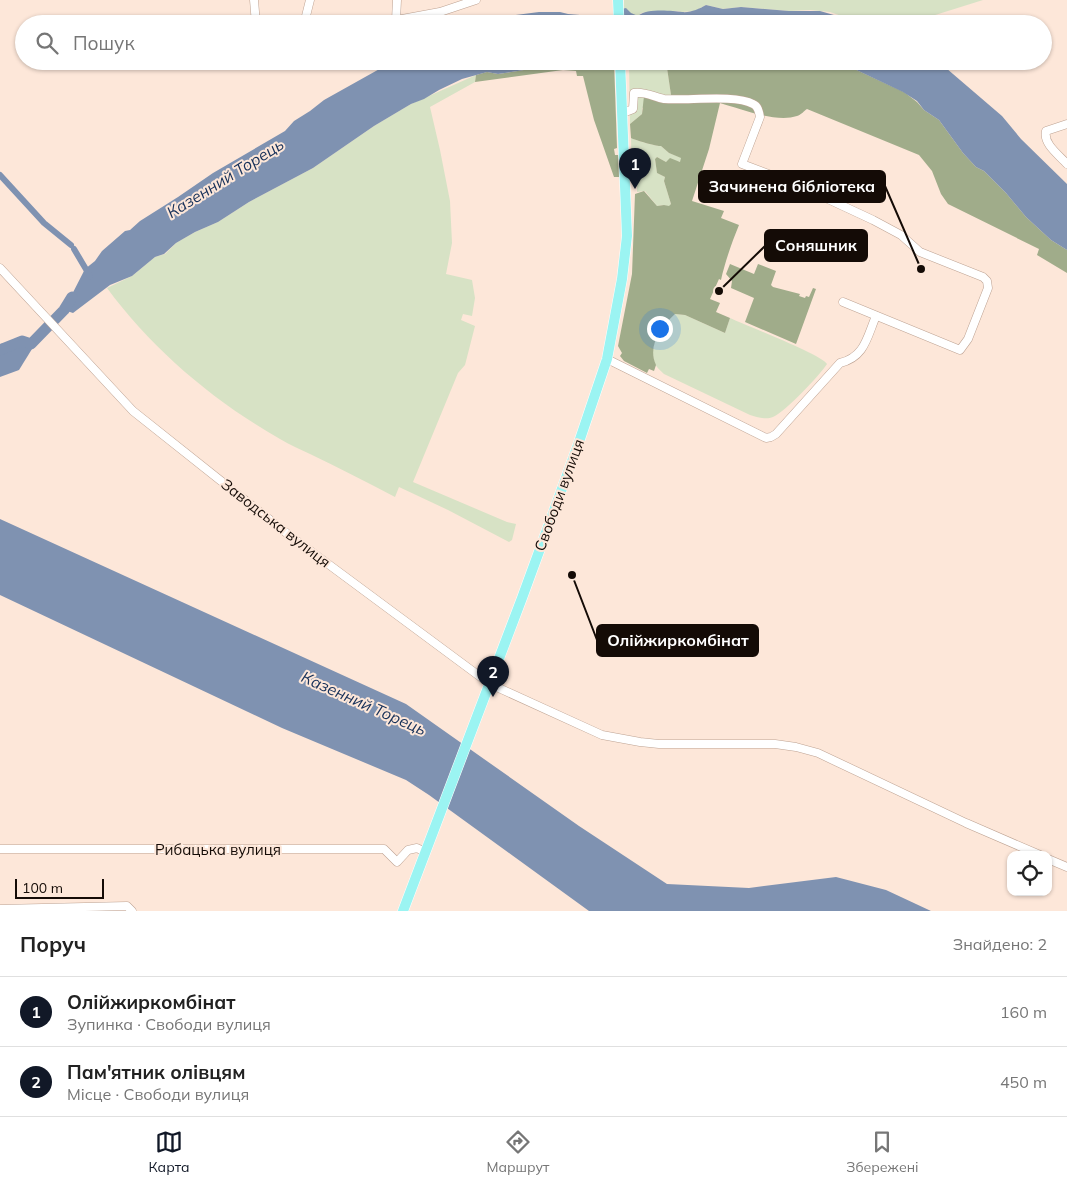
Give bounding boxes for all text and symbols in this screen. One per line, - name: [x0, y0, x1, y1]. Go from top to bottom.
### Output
- search box: [15, 15, 1052, 70]
- icon: search: [33, 29, 61, 57]
- text: Пошук: [73, 31, 135, 55]
- water label: Казенний Торець: [163, 134, 288, 222]
- pin: 1: [619, 148, 651, 189]
- callout: Зачинена бібліотека: [699, 171, 885, 202]
- text: Зачинена бібліотека: [709, 176, 875, 196]
- callout: Соняшник: [765, 230, 867, 261]
- text: Соняшник: [775, 235, 858, 255]
- your location: [647, 316, 673, 342]
- street label: Свободи вулиця: [530, 436, 588, 554]
- street label: Заводська вулиця: [218, 474, 334, 572]
- callout: Олійжиркомбiнат: [597, 625, 758, 656]
- text: Олійжиркомбiнат: [607, 630, 749, 650]
- pin: 2: [477, 656, 509, 697]
- water label: Казенний Торець: [298, 667, 430, 740]
- street label: Рибацька вулиця: [155, 840, 281, 859]
- map controls: [1007, 851, 1052, 896]
- button: locate: [1007, 851, 1052, 896]
- scale bar: [15, 876, 104, 899]
- text: 100 m: [22, 879, 63, 897]
- text: Поруч: [20, 931, 86, 957]
- text: Знайдено: 2: [953, 934, 1047, 954]
- text: Олійжиркомбінат: [67, 990, 235, 1014]
- text: 1: [31, 1002, 41, 1022]
- text: 160 m: [1000, 1002, 1047, 1022]
- text: Зупинка · Свободи вулиця: [67, 1014, 271, 1034]
- text: Пам'ятник олівцям: [67, 1060, 245, 1084]
- text: 2: [31, 1072, 41, 1092]
- text: 450 m: [1000, 1072, 1047, 1092]
- text: Місце · Свободи вулиця: [67, 1084, 249, 1104]
- tab: Карта: [148, 1128, 190, 1176]
- tab: Маршрут: [486, 1128, 549, 1176]
- tab: Збережені: [846, 1128, 919, 1176]

